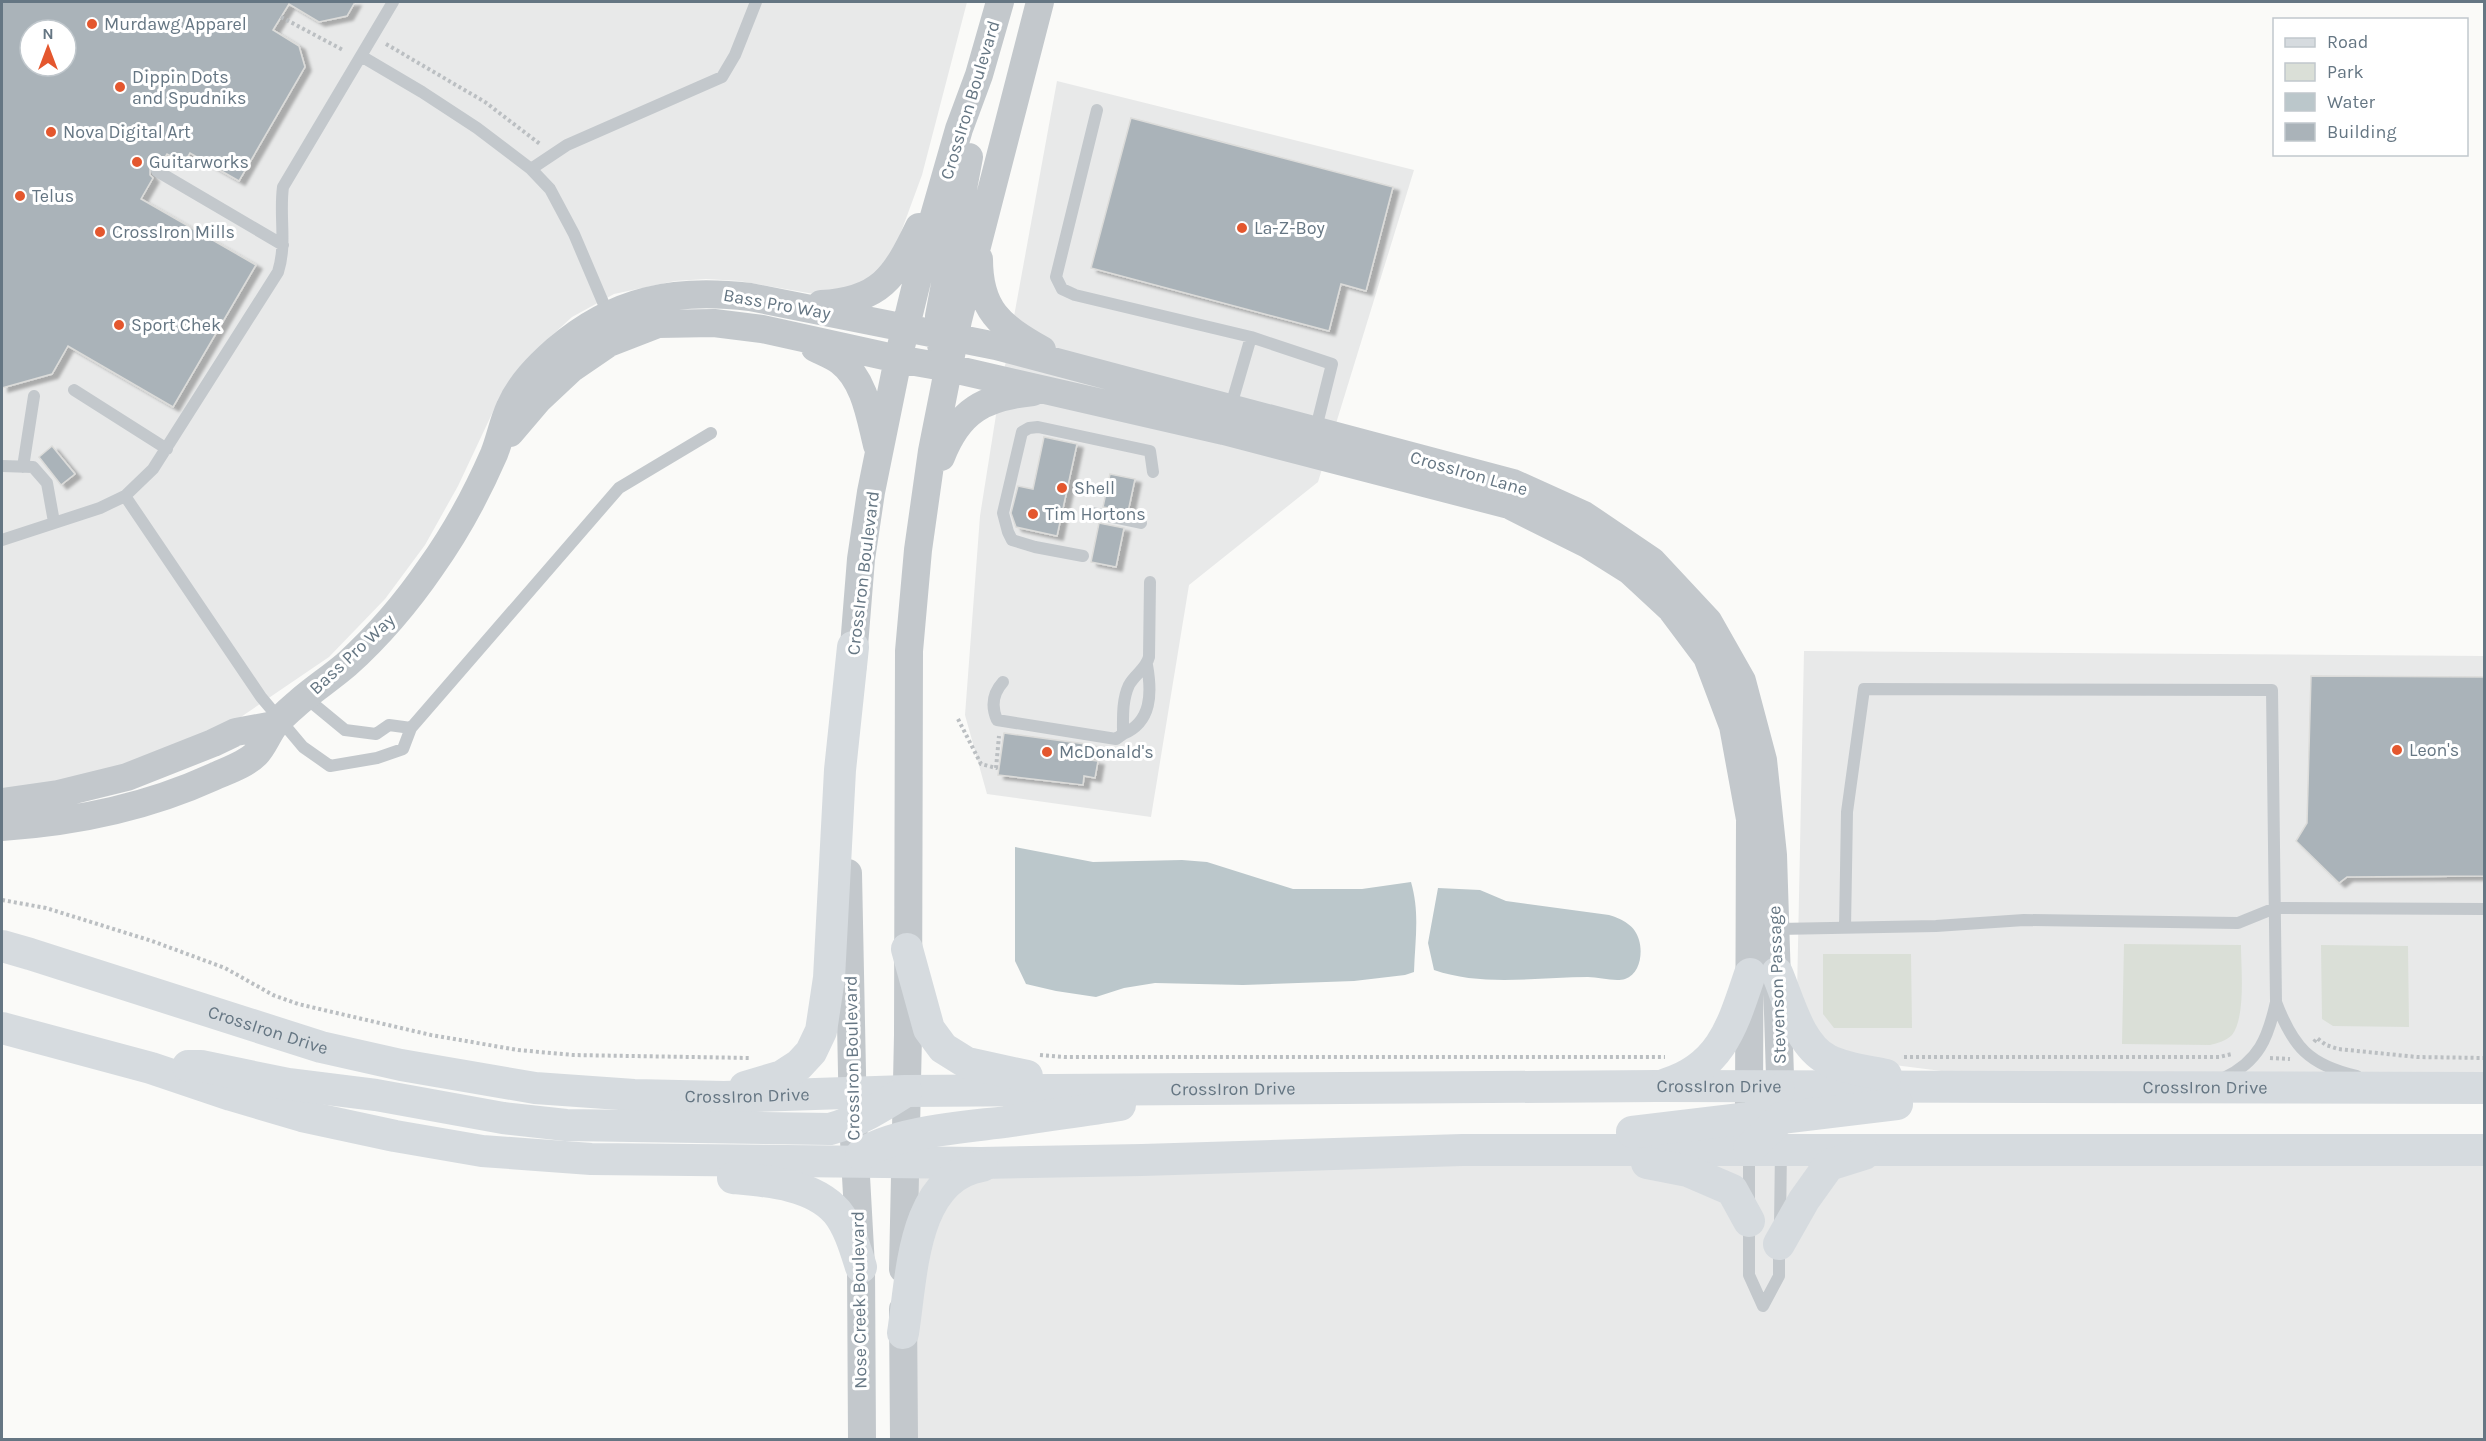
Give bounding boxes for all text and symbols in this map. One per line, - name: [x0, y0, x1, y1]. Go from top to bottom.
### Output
- place label: Murdawg Apparel: [104, 13, 247, 35]
- marker: Murdawg Apparel: [85, 17, 99, 31]
- north arrow: [18, 18, 78, 78]
- street label: CrossIron Boulevard: [935, 18, 1005, 182]
- legend: [2273, 18, 2468, 156]
- text: N: [42, 24, 54, 43]
- text: Road: [2327, 31, 2368, 53]
- text: Park: [2327, 61, 2364, 83]
- place label: Dippin Dots and Spudniks: [132, 66, 247, 109]
- marker: Dippin Dots and Spudniks: [113, 80, 127, 94]
- text: Water: [2327, 91, 2375, 113]
- place label: Nova Digital Art: [63, 121, 191, 143]
- text: Building: [2327, 121, 2397, 143]
- marker: Nova Digital Art: [44, 125, 58, 139]
- place label: Guitarworks: [149, 151, 249, 173]
- marker: Guitarworks: [130, 155, 144, 169]
- place label: Telus: [32, 185, 74, 207]
- marker: Telus: [13, 189, 27, 203]
- place label: La-Z-Boy: [1254, 217, 1326, 239]
- place label: CrossIron Mills: [112, 221, 235, 243]
- marker: La-Z-Boy: [1235, 221, 1249, 235]
- marker: CrossIron Mills: [93, 225, 107, 239]
- street label: Bass Pro Way: [722, 284, 833, 324]
- place label: Sport Chek: [131, 314, 221, 336]
- marker: Sport Chek: [112, 318, 126, 332]
- street label: CrossIron Lane: [1408, 446, 1530, 500]
- place label: Shell: [1074, 477, 1115, 499]
- marker: Shell: [1055, 481, 1069, 495]
- street label: CrossIron Boulevard: [842, 490, 884, 656]
- place label: Tim Hortons: [1045, 503, 1146, 525]
- marker: Tim Hortons: [1026, 507, 1040, 521]
- street label: Bass Pro Way: [305, 608, 400, 699]
- place label: Leon's: [2409, 739, 2459, 761]
- place label: McDonald's: [1059, 741, 1154, 763]
- marker: Leon's: [2390, 743, 2404, 757]
- marker: McDonald's: [1040, 745, 1054, 759]
- street label: Stevenson Passage: [1763, 905, 1791, 1065]
- street label: CrossIron Boulevard: [840, 975, 864, 1141]
- street label: CrossIron Drive: [205, 1001, 330, 1059]
- street label: CrossIron Drive: [1657, 1075, 1782, 1097]
- street label: CrossIron Drive: [2143, 1076, 2268, 1098]
- street label: CrossIron Drive: [1170, 1077, 1296, 1100]
- street label: CrossIron Drive: [684, 1083, 810, 1108]
- street label: Nose Creek Boulevard: [846, 1211, 872, 1389]

